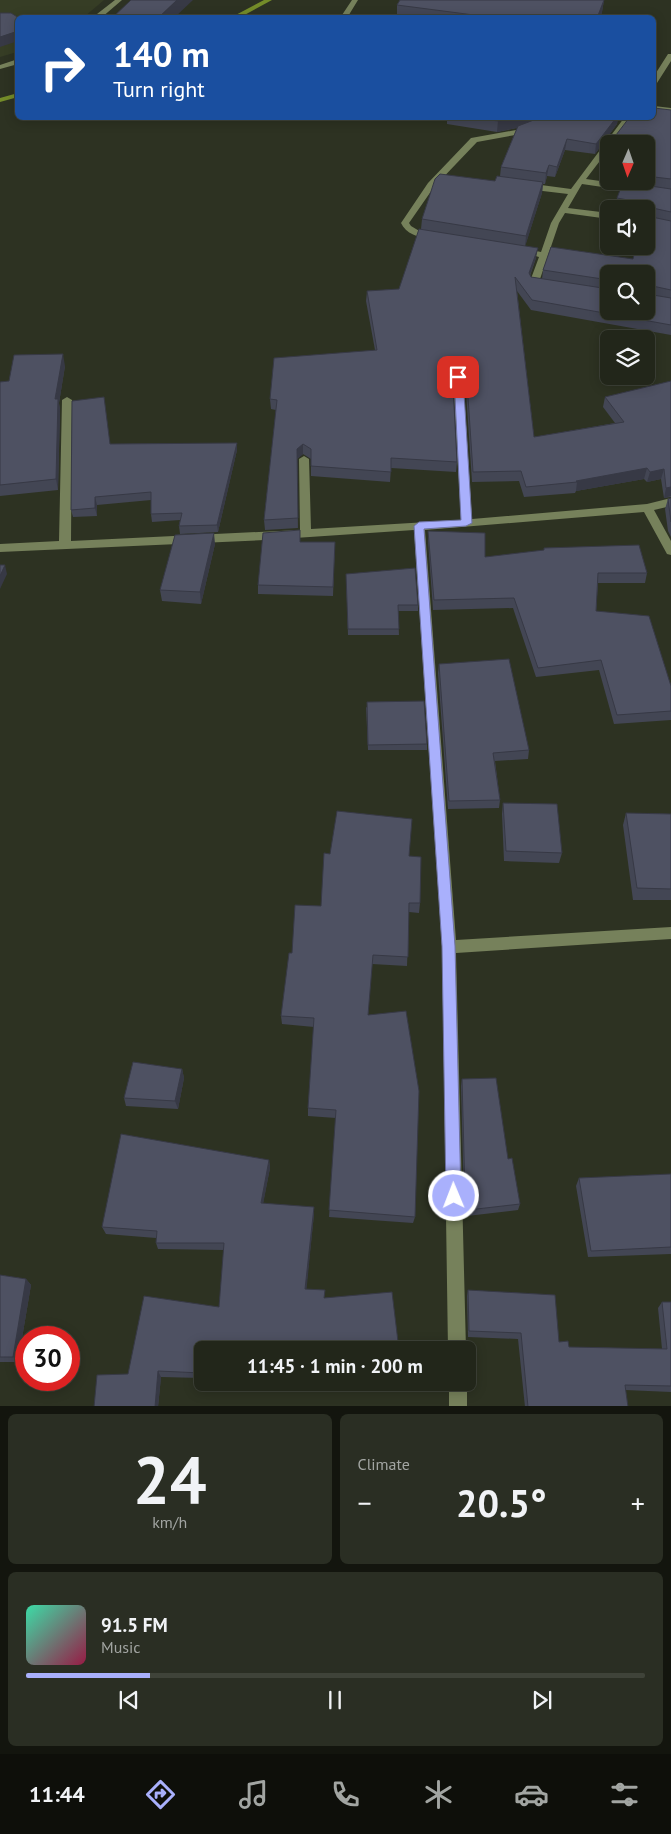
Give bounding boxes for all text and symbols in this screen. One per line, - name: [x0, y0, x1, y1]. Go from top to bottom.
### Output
- text: 140 m: [113, 31, 210, 77]
- icon: right: [30, 35, 95, 100]
- text: Turn right: [113, 75, 205, 103]
- north arrow: [600, 135, 655, 190]
- map controls: [600, 135, 655, 385]
- button: sound: [600, 200, 655, 255]
- button: search: [600, 265, 655, 320]
- button: layers: [600, 330, 655, 385]
- pin: [437, 356, 479, 398]
- icon: arrive: [444, 363, 472, 391]
- position arrow: [427, 1169, 479, 1221]
- speed limit sign: 30: [15, 1326, 80, 1391]
- text: 11:45 · 1 min · 200 m: [247, 1354, 423, 1378]
- text: 24: [133, 1437, 207, 1521]
- text: Climate: [358, 1454, 410, 1474]
- text: 20.5°: [456, 1478, 547, 1527]
- text: −: [358, 1484, 372, 1521]
- text: +: [631, 1484, 645, 1521]
- text: km/h: [152, 1512, 187, 1532]
- text: 91.5 FM: [101, 1613, 168, 1637]
- text: Music: [101, 1637, 141, 1657]
- icon: previous: [115, 1686, 143, 1714]
- icon: pause: [321, 1686, 349, 1714]
- icon: next: [528, 1686, 556, 1714]
- icon: directions: [143, 1777, 178, 1812]
- icon: music: [236, 1777, 271, 1812]
- icon: phone: [328, 1777, 363, 1812]
- icon: climate: [421, 1777, 456, 1812]
- icon: car: [514, 1777, 549, 1812]
- icon: filters: [607, 1777, 642, 1812]
- text: 11:44: [29, 1780, 85, 1808]

